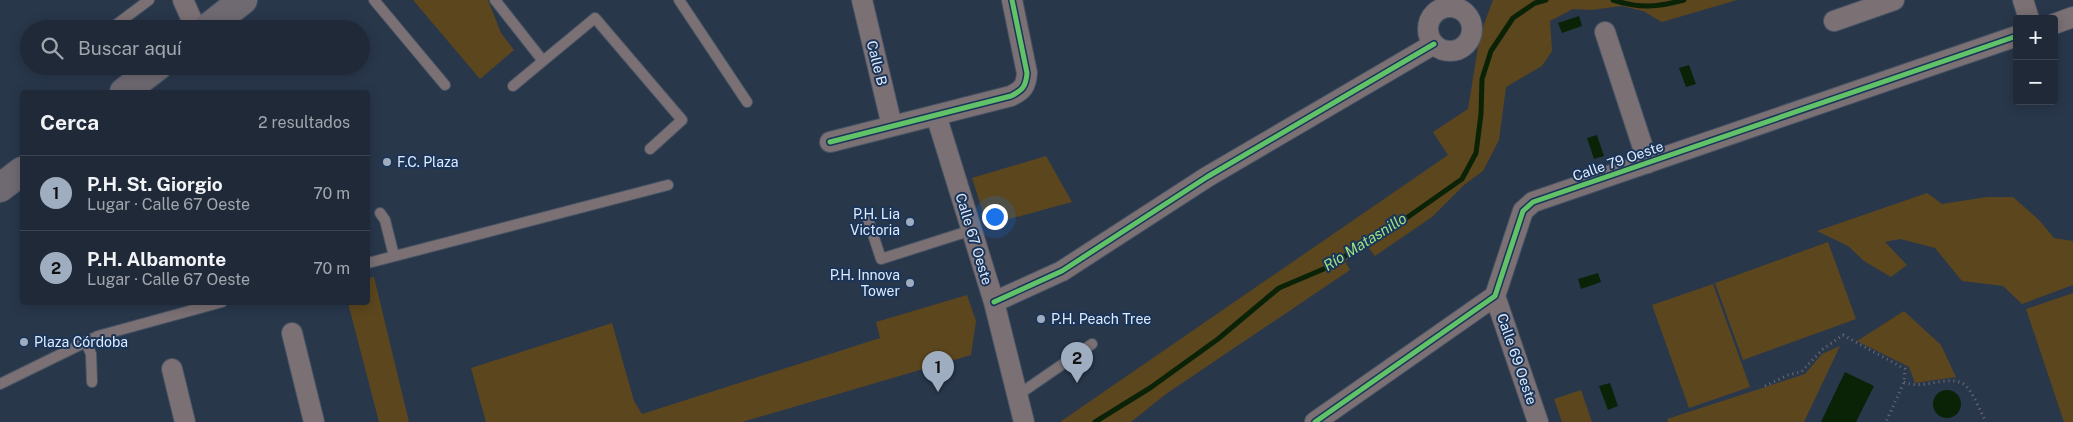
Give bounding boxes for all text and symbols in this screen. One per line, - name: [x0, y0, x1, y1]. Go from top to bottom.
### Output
- map controls: [2013, 15, 2058, 105]
- button: +: [2013, 15, 2058, 60]
- search box: [20, 20, 370, 75]
- icon: search: [38, 34, 66, 62]
- text: Buscar aquí: [78, 37, 182, 59]
- street label: Calle B: [864, 39, 890, 87]
- button: −: [2013, 60, 2058, 105]
- text: Cerca: [40, 110, 99, 135]
- text: 2 resultados: [258, 113, 350, 132]
- street label: Calle 79 Oeste: [1571, 138, 1666, 184]
- place label: F.C. Plaza: [397, 154, 459, 170]
- marker: F.C. Plaza: [381, 156, 393, 168]
- text: P.H. St. Giorgio: [87, 173, 223, 195]
- text: 1: [53, 184, 59, 203]
- text: 70 m: [313, 184, 350, 203]
- street label: Calle 67 Oeste: [952, 191, 996, 287]
- text: Lugar · Calle 67 Oeste: [87, 195, 250, 214]
- your location: [982, 204, 1008, 230]
- place label: P.H. Lia Victoria: [850, 206, 900, 238]
- water label: Río Matasnillo: [1320, 209, 1409, 274]
- marker: P.H. Lia Victoria: [904, 216, 916, 228]
- text: P.H. Albamonte: [87, 248, 226, 270]
- text: 2: [51, 259, 61, 278]
- text: 70 m: [313, 259, 350, 278]
- place label: P.H. Innova Tower: [830, 267, 900, 299]
- text: Lugar · Calle 67 Oeste: [87, 270, 250, 289]
- marker: P.H. Innova Tower: [904, 277, 916, 289]
- place label: P.H. Peach Tree: [1051, 311, 1151, 327]
- street label: Calle 69 Oeste: [1494, 311, 1540, 407]
- marker: P.H. Peach Tree: [1035, 313, 1047, 325]
- place label: Plaza Córdoba: [34, 334, 128, 350]
- marker: Plaza Córdoba: [18, 336, 30, 348]
- pin: 2: [1061, 342, 1093, 383]
- pin: 1: [922, 351, 954, 392]

